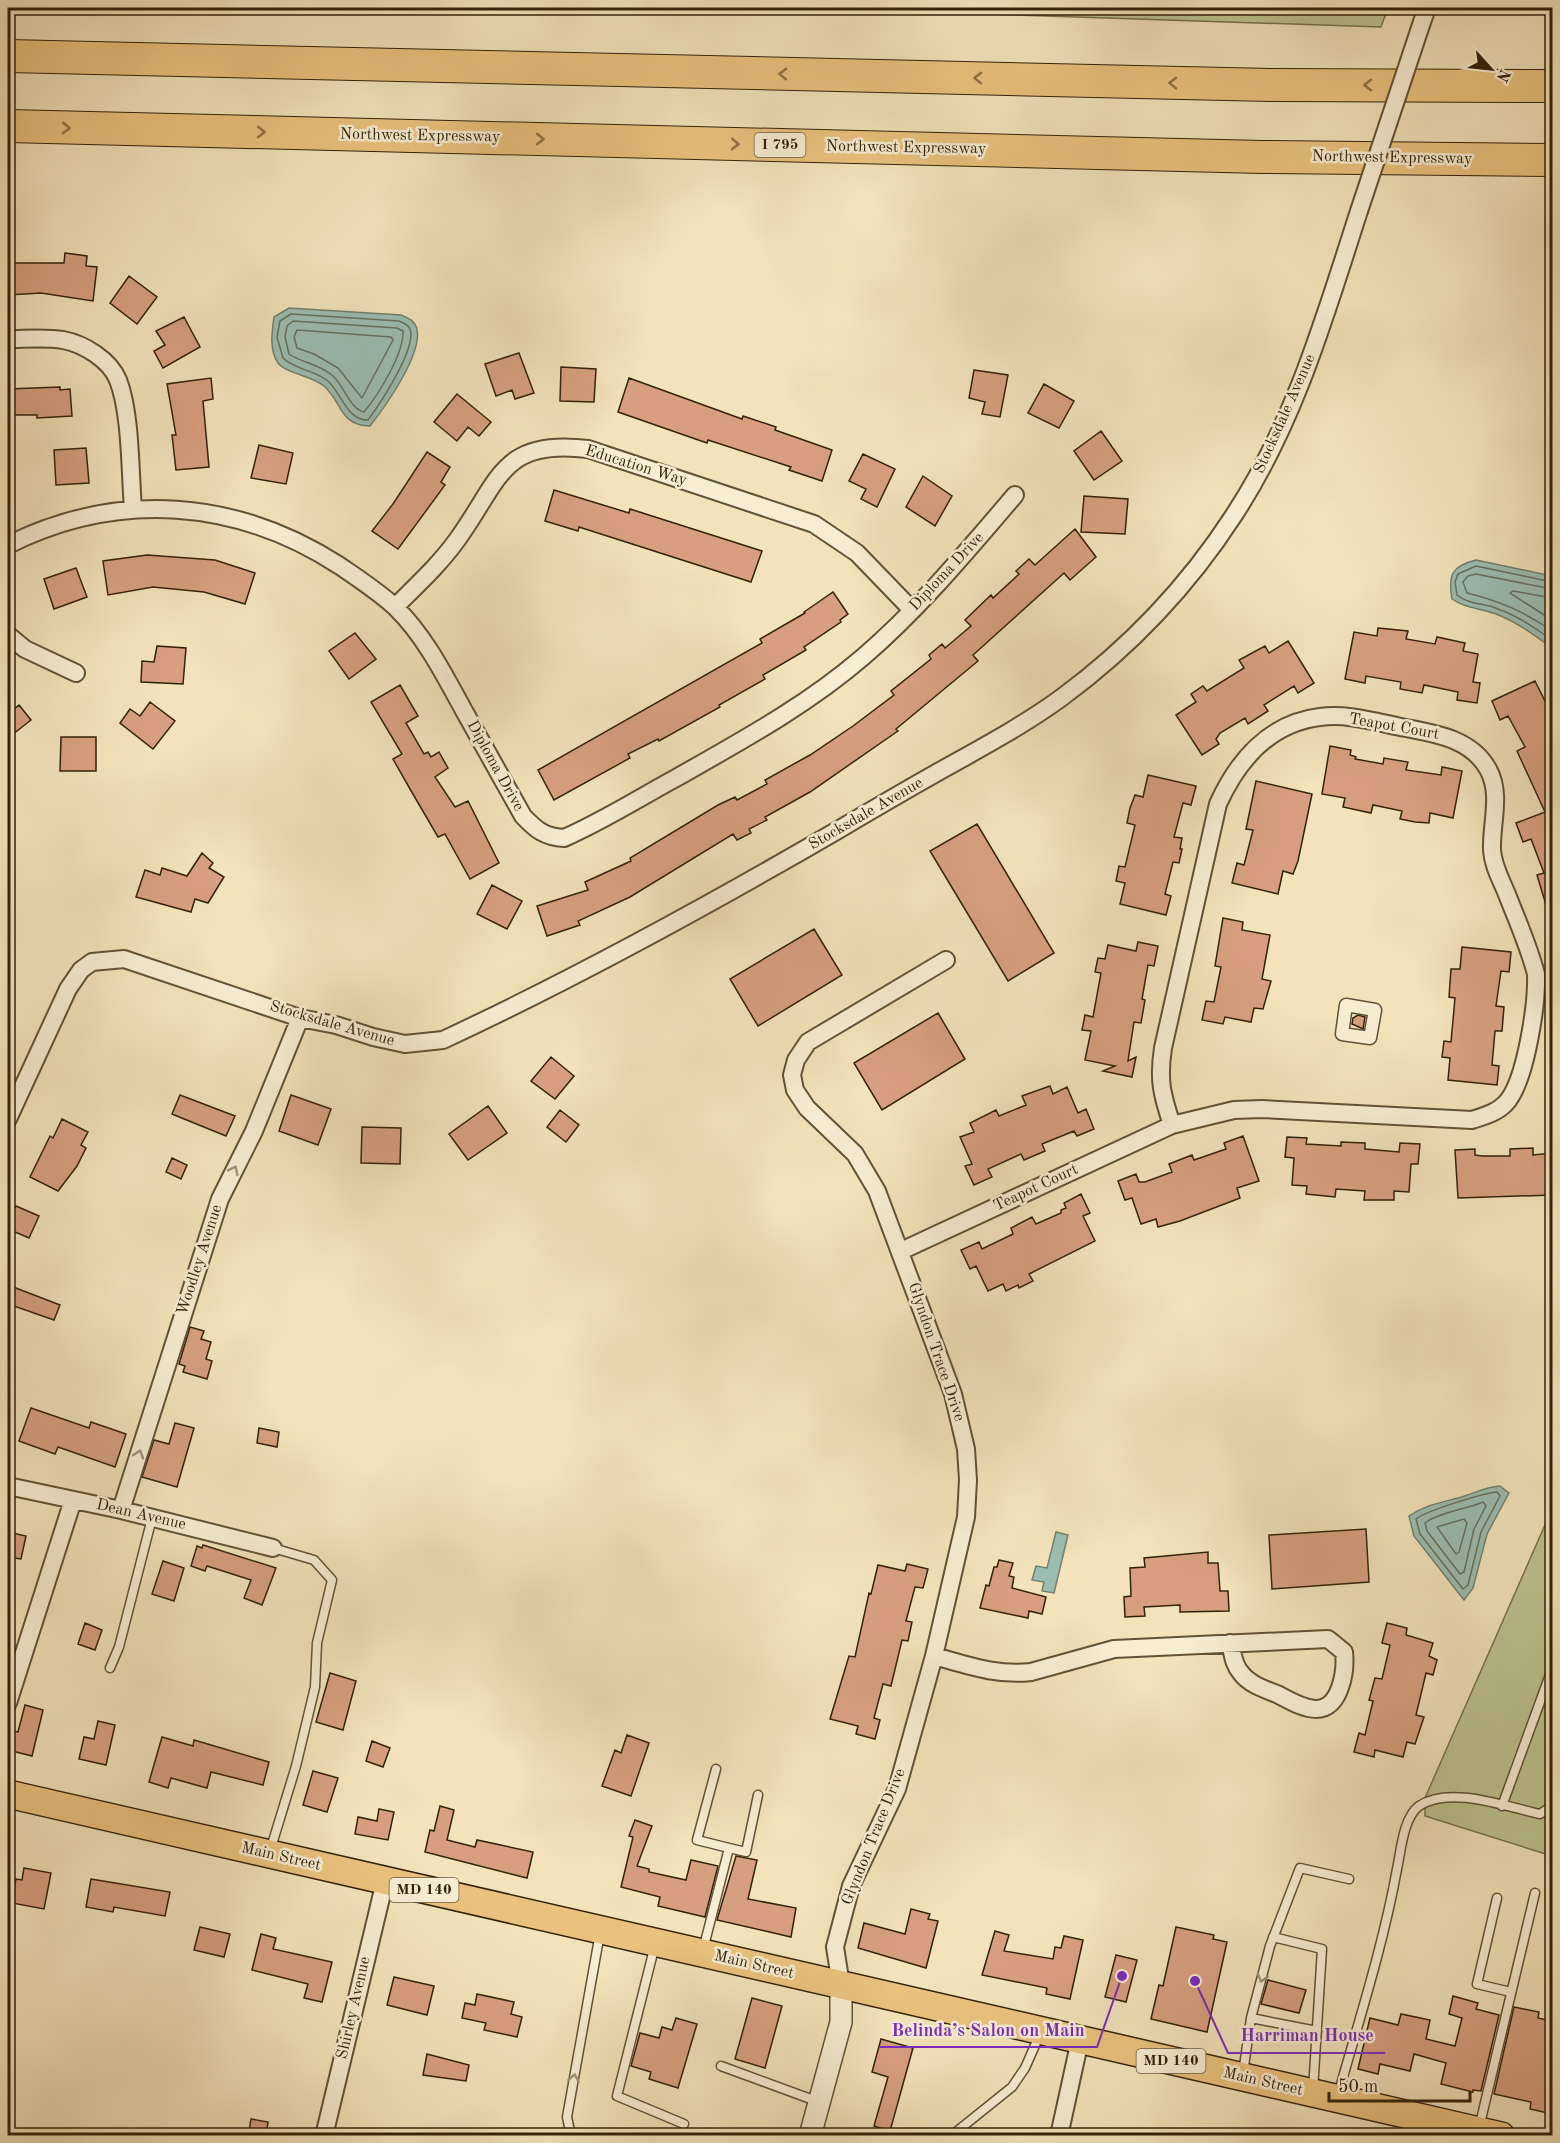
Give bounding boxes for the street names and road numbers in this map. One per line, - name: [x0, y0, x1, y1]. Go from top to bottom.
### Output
- street label: Northwest Expressway: [340, 127, 501, 145]
- road number: I 795: [754, 133, 806, 157]
- street label: Northwest Expressway: [826, 139, 987, 157]
- street label: Northwest Expressway: [1312, 149, 1473, 167]
- street label: Stocksdale Avenue: [1251, 352, 1319, 476]
- street label: Education Way: [583, 443, 689, 489]
- street label: Diploma Drive: [907, 530, 987, 614]
- street label: Teapot Court: [1348, 711, 1441, 743]
- street label: Diploma Drive: [464, 718, 526, 814]
- street label: Stocksdale Avenue: [806, 775, 926, 853]
- street label: Stocksdale Avenue: [268, 999, 396, 1049]
- street label: Teapot Court: [991, 1161, 1081, 1215]
- street label: Woodley Avenue: [175, 1203, 225, 1317]
- street label: Glyndon Trace Drive: [905, 1281, 967, 1423]
- street label: Dean Avenue: [95, 1497, 187, 1533]
- street label: Glyndon Trace Drive: [839, 1767, 909, 1907]
- street label: Main Street: [240, 1840, 323, 1874]
- road number: MD 140: [390, 1878, 458, 1902]
- street label: Main Street: [713, 1948, 796, 1982]
- street label: Shirley Avenue: [334, 1955, 374, 2061]
- road number: MD 140: [1136, 2049, 1206, 2073]
- street label: Main Street: [1222, 2065, 1305, 2099]

